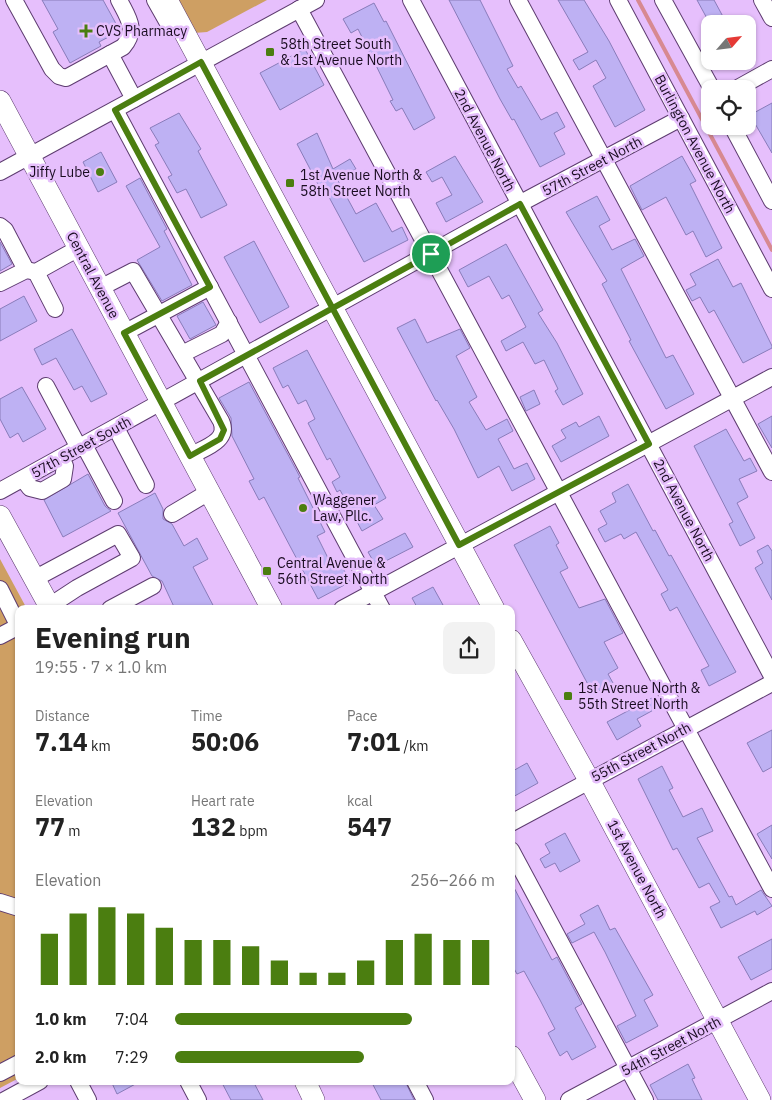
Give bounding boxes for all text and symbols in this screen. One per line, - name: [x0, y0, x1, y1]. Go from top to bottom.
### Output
- north arrow: [701, 15, 756, 70]
- map controls: [701, 15, 756, 135]
- place label: CVS Pharmacy: [96, 22, 187, 40]
- marker: CVS Pharmacy: [80, 25, 92, 37]
- place label: 58th Street South & 1st Avenue North: [280, 35, 402, 69]
- marker: 58th Street South & 1st Avenue North: [264, 46, 276, 58]
- street label: Burlington Avenue North: [651, 71, 739, 217]
- button: locate: [701, 80, 756, 135]
- street label: 2nd Avenue North: [450, 86, 520, 194]
- street label: 57th Street North: [539, 132, 645, 200]
- place label: Jiffy Lube: [29, 163, 90, 181]
- marker: Jiffy Lube: [94, 166, 106, 178]
- place label: 1st Avenue North & 58th Street North: [300, 166, 422, 200]
- marker: 1st Avenue North & 58th Street North: [284, 177, 296, 189]
- street label: Central Avenue: [63, 229, 124, 322]
- pin: [410, 233, 452, 275]
- icon: arrive: [417, 240, 445, 268]
- street label: 57th Street South: [28, 412, 134, 482]
- street label: 2nd Avenue North: [649, 456, 719, 564]
- place label: Waggener Law, Pllc.: [313, 491, 376, 525]
- marker: Waggener Law, Pllc.: [297, 502, 309, 514]
- place label: Central Avenue & 56th Street North: [277, 554, 387, 588]
- marker: Central Avenue & 56th Street North: [261, 565, 273, 577]
- text: Evening run: [35, 619, 191, 656]
- button: share: [443, 622, 495, 674]
- text: 19:55 · 7 × 1.0 km: [35, 657, 167, 677]
- place label: 1st Avenue North & 55th Street North: [578, 679, 700, 713]
- marker: 1st Avenue North & 55th Street North: [562, 690, 574, 702]
- text: Distance: [35, 707, 90, 725]
- text: Time: [191, 707, 222, 725]
- text: Pace: [347, 707, 377, 725]
- street label: 55th Street North: [588, 718, 694, 786]
- text: 7.14: [35, 725, 88, 758]
- text: 50:06: [191, 725, 259, 758]
- text: 7:01: [347, 725, 400, 758]
- text: km: [88, 737, 111, 755]
- text: /km: [400, 737, 429, 755]
- text: Elevation: [35, 792, 93, 810]
- text: Heart rate: [191, 792, 255, 810]
- text: kcal: [347, 792, 372, 810]
- text: 77: [35, 810, 65, 843]
- text: 132: [191, 810, 236, 843]
- text: 547: [347, 810, 392, 843]
- street label: 1st Avenue North: [603, 817, 671, 921]
- text: m: [65, 822, 81, 840]
- text: bpm: [236, 822, 268, 840]
- text: Elevation: [35, 870, 101, 890]
- text: 256–266 m: [410, 870, 495, 890]
- text: 1.0 km: [35, 1009, 86, 1029]
- text: 7:04: [115, 1009, 148, 1029]
- street label: 54th Street North: [618, 1012, 724, 1080]
- text: 2.0 km: [35, 1047, 86, 1067]
- text: 7:29: [115, 1047, 148, 1067]

